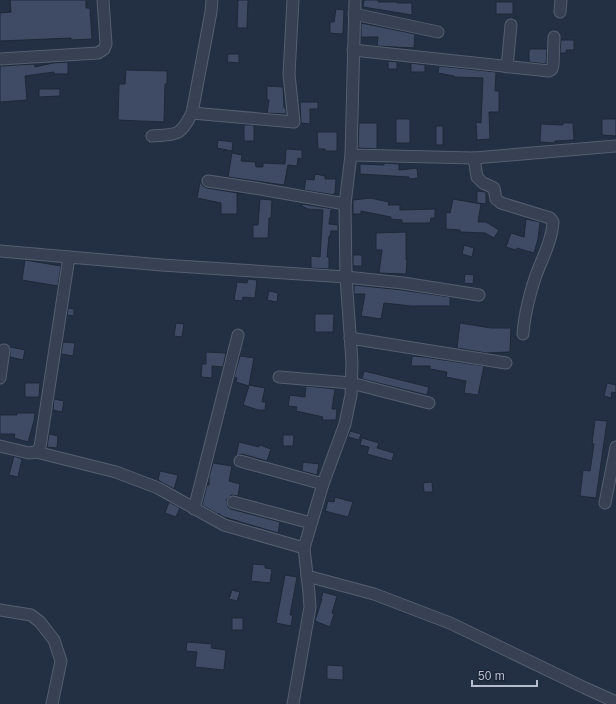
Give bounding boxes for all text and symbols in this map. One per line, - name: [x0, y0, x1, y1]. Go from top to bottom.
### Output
- scale bar: [472, 662, 537, 688]
- text: 50 m: [478, 669, 505, 683]

